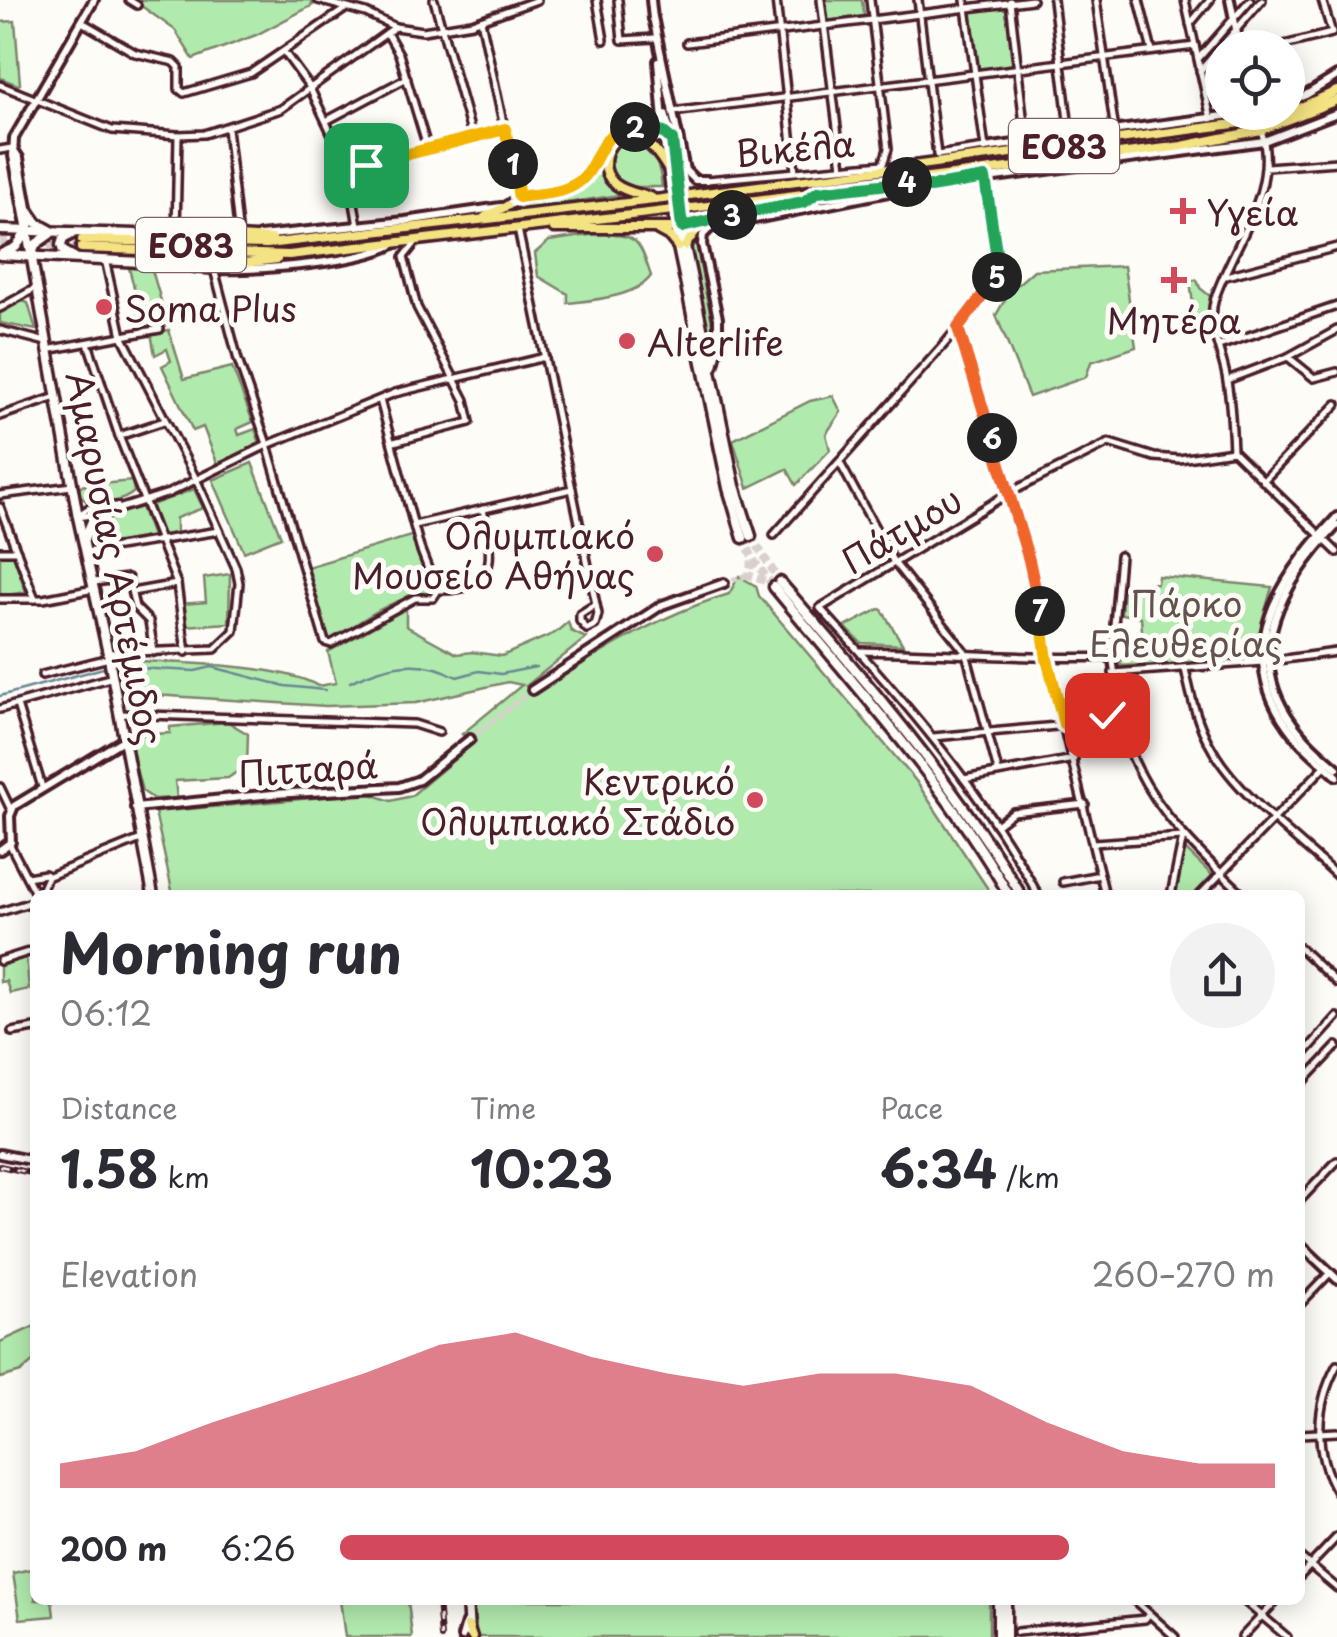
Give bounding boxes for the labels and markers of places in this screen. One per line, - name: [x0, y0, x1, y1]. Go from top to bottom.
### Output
- pin: 2: [610, 102, 660, 152]
- pin: [324, 123, 409, 208]
- pin: 1: [488, 139, 538, 189]
- pin: 4: [882, 157, 932, 207]
- place label: Υγεία: [1206, 185, 1299, 238]
- pin: 3: [707, 190, 757, 240]
- marker: Υγεία: [1170, 198, 1196, 224]
- pin: 5: [972, 252, 1022, 302]
- marker: Μητέρα: [1161, 267, 1187, 293]
- place label: Soma Plus: [124, 281, 297, 334]
- place label: Μητέρα: [1107, 293, 1241, 346]
- marker: Soma Plus: [93, 296, 115, 318]
- place label: Alterlife: [647, 315, 784, 368]
- marker: Alterlife: [616, 330, 638, 352]
- pin: 6: [967, 413, 1017, 463]
- place label: Ολυμπιακό Μουσείο Αθήνας: [352, 508, 635, 601]
- marker: Ολυμπιακό Μουσείο Αθήνας: [644, 543, 666, 565]
- pin: 7: [1015, 586, 1065, 636]
- pin: [1065, 673, 1150, 758]
- place label: Κεντρικό Ολυμπιακό Στάδιο: [420, 754, 735, 847]
- marker: Κεντρικό Ολυμπιακό Στάδιο: [744, 789, 766, 811]

